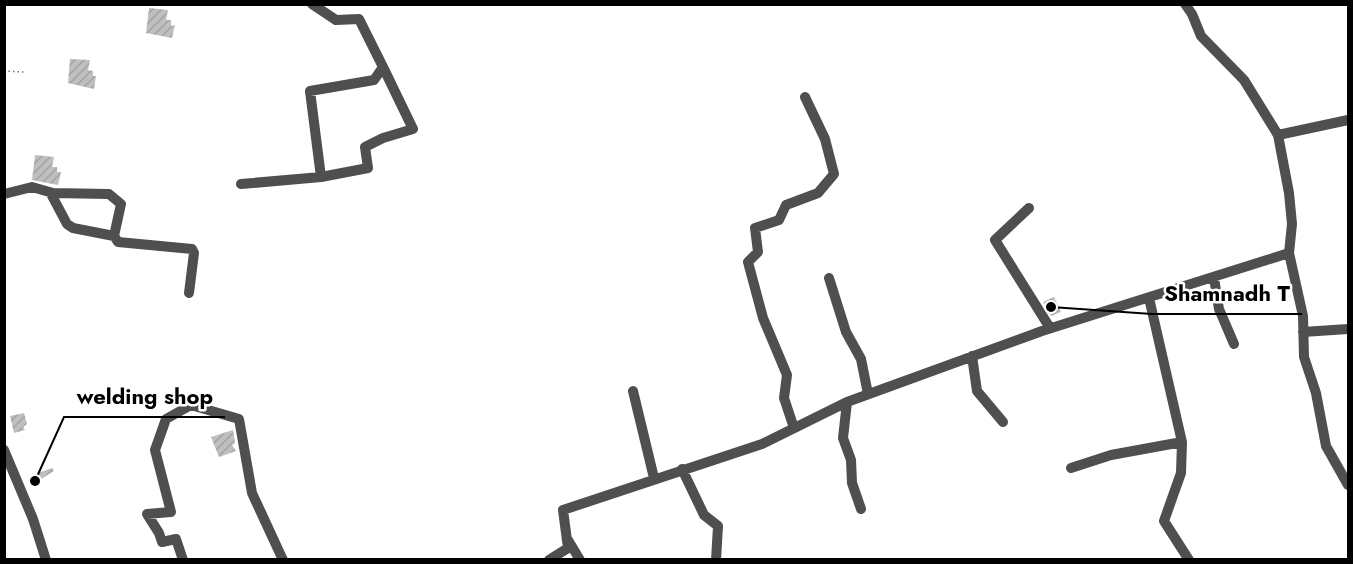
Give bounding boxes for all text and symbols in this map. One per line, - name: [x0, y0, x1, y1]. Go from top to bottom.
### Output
- callout: Shamnadh T: [1152, 274, 1302, 314]
- text: Shamnadh T: [1164, 277, 1291, 309]
- callout: welding shop: [64, 377, 225, 417]
- text: welding shop: [76, 380, 213, 412]

